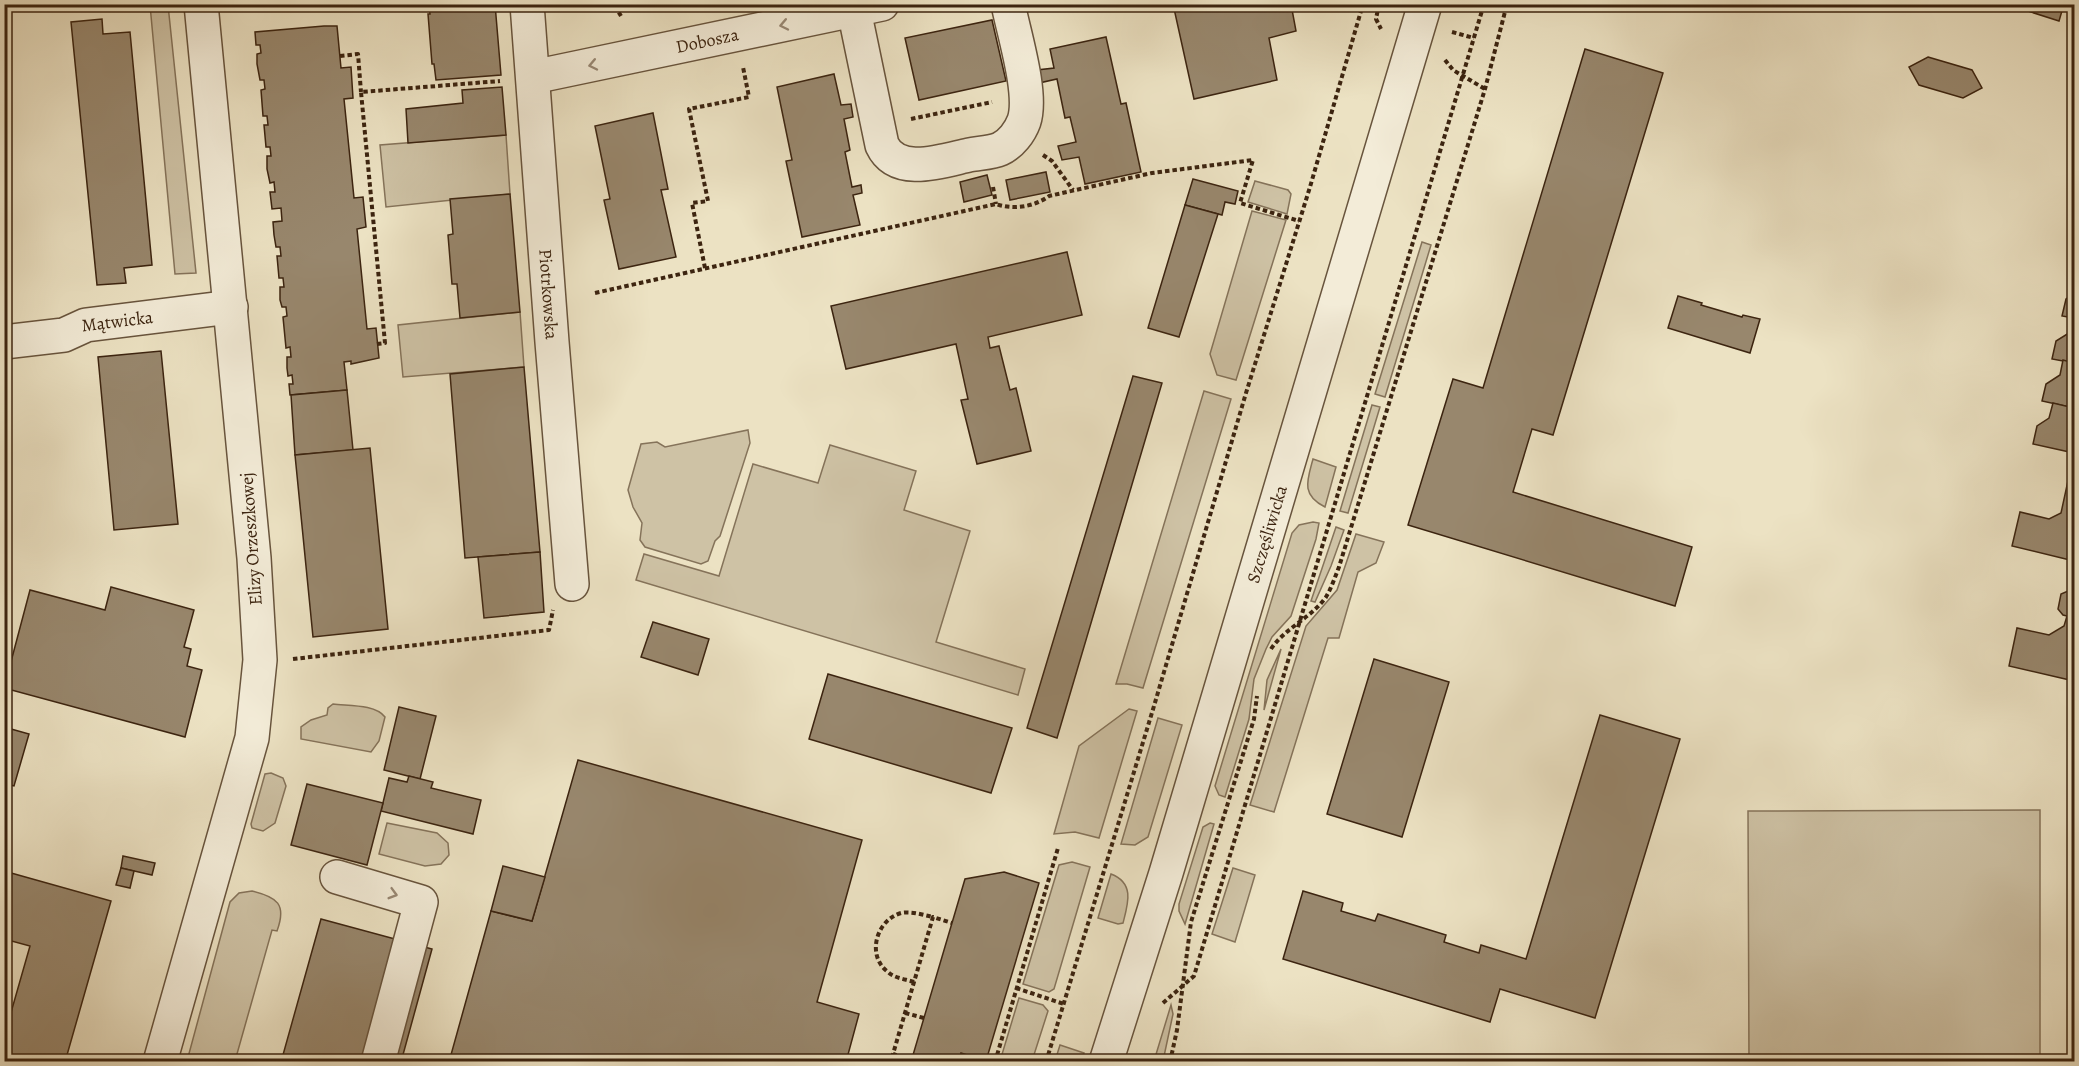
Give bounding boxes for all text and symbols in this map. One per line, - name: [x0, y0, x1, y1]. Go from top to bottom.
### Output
- one-way arrow: [779, 18, 789, 31]
- street label: Dobosza: [674, 22, 741, 59]
- one-way arrow: [588, 58, 598, 71]
- street label: Piotrkowska: [533, 248, 564, 341]
- street label: Mątwicka: [80, 305, 155, 337]
- street label: Elizy Orzeszkowej: [234, 472, 268, 606]
- street label: Szczęśliwicka: [1241, 482, 1293, 586]
- one-way arrow: [387, 887, 398, 899]

